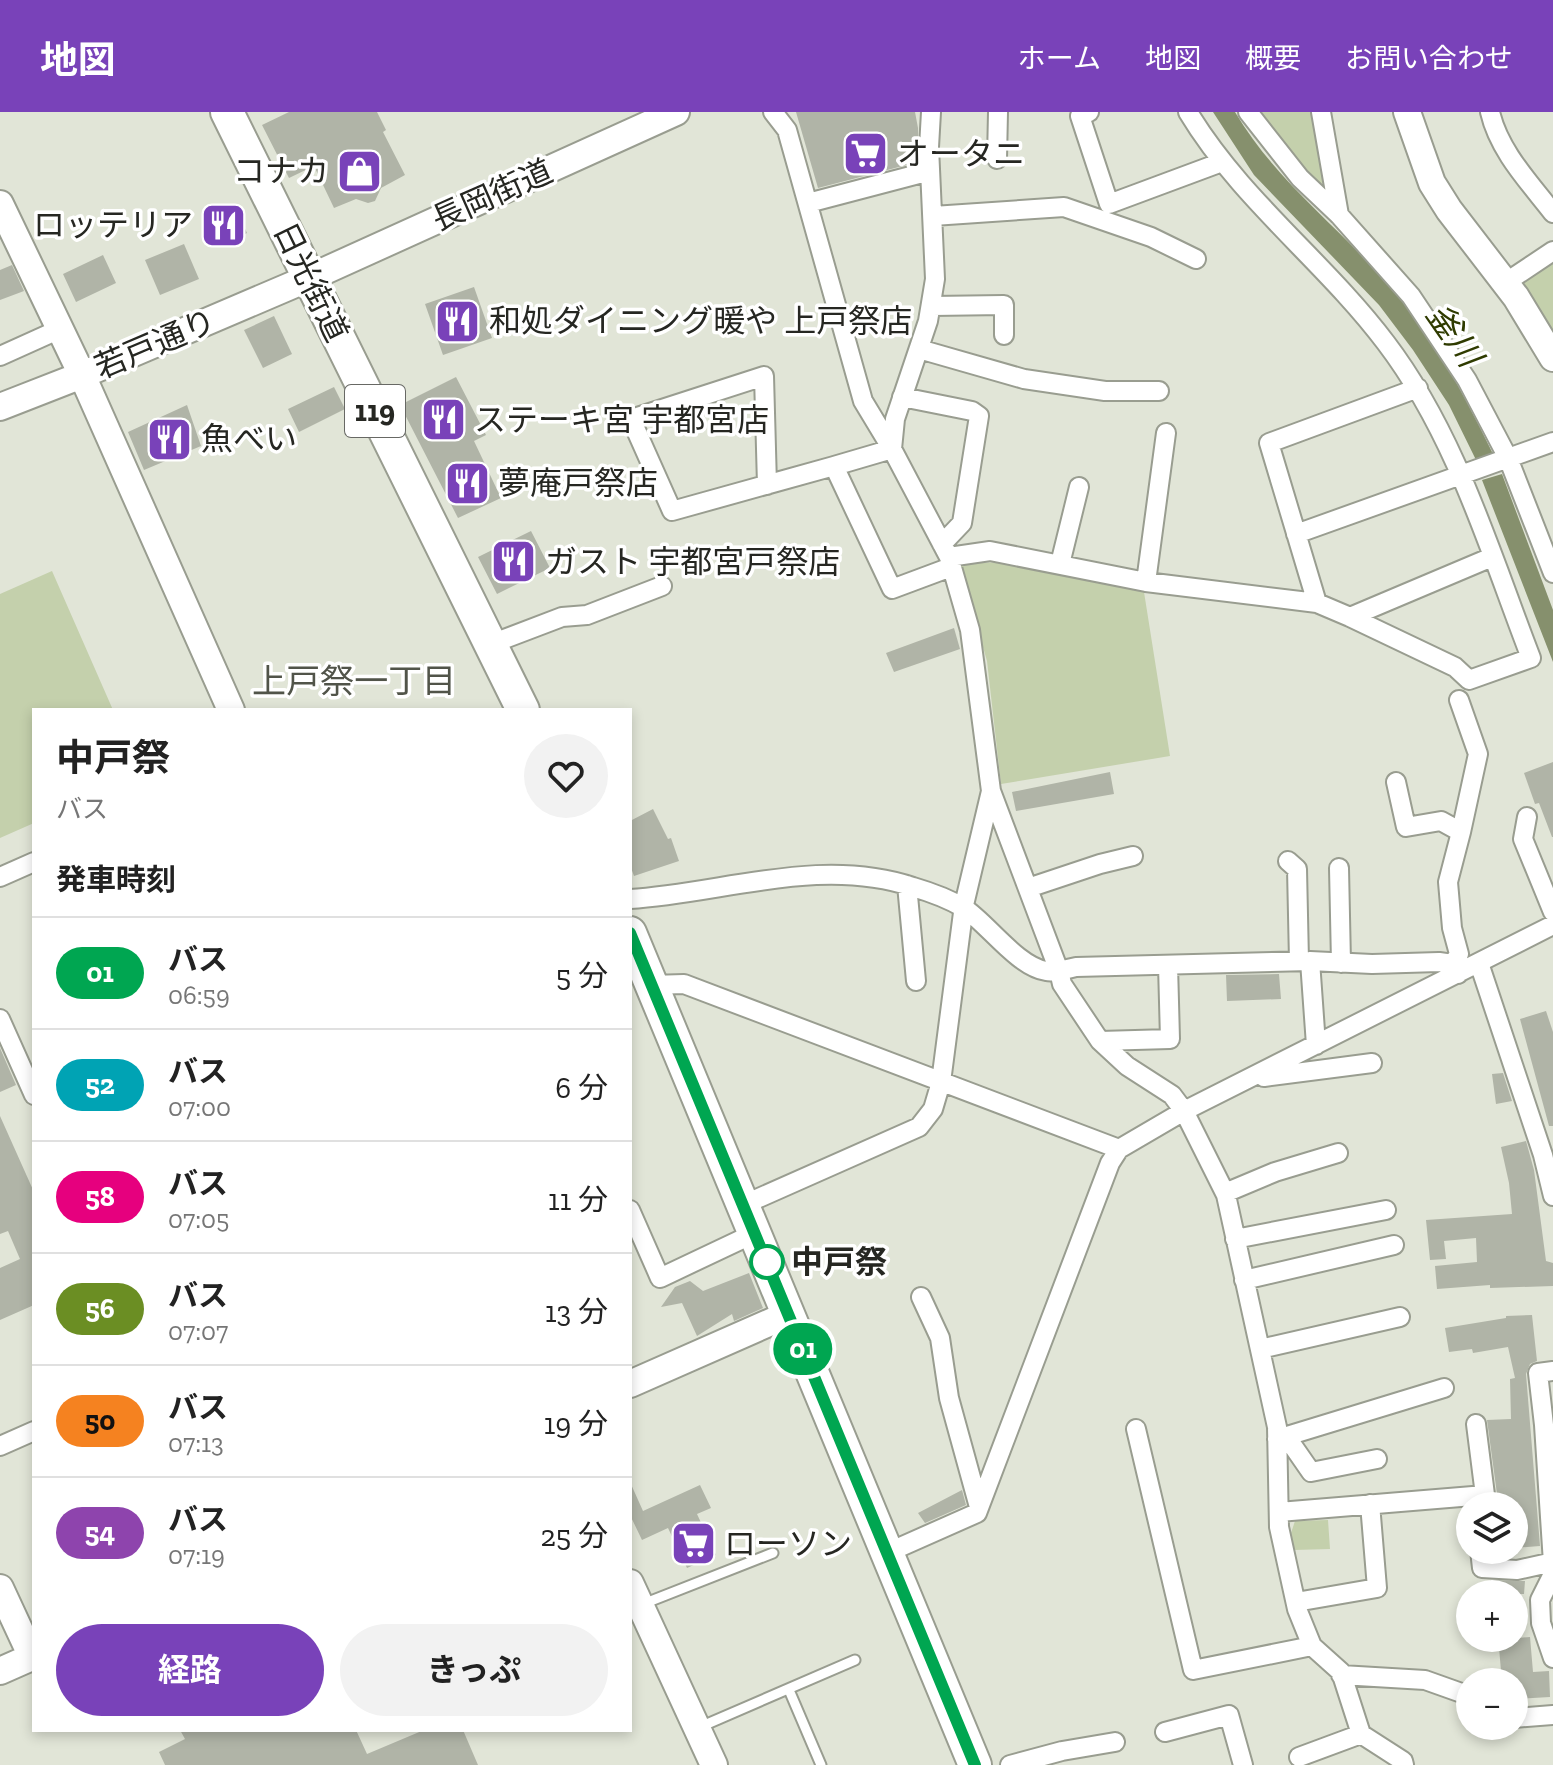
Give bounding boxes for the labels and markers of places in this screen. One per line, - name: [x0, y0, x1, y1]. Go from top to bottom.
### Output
- supermarket icon: オータニ: [842, 130, 890, 178]
- place label: オータニ: [897, 135, 1025, 173]
- shop icon: コナカ: [336, 147, 384, 195]
- place label: コナカ: [233, 152, 329, 190]
- restaurant icon: ロッテリア: [200, 201, 248, 249]
- place label: ロッテリア: [33, 206, 193, 244]
- restaurant icon: 和処ダイニング暖や 上戸祭店: [434, 297, 482, 345]
- place label: 和処ダイニング暖や 上戸祭店: [489, 302, 912, 340]
- restaurant icon: ステーキ宮 宇都宮店: [419, 396, 467, 444]
- place label: ステーキ宮 宇都宮店: [474, 401, 769, 439]
- restaurant icon: 魚べい: [146, 415, 194, 463]
- place label: 魚べい: [201, 420, 297, 458]
- restaurant icon: 夢庵戸祭店: [443, 459, 491, 507]
- place label: 夢庵戸祭店: [498, 464, 658, 502]
- restaurant icon: ガスト 宇都宮戸祭店: [490, 538, 538, 586]
- place label: ガスト 宇都宮戸祭店: [545, 543, 840, 581]
- place label: 中戸祭: [791, 1243, 887, 1281]
- marker: 中戸祭: [750, 1245, 784, 1279]
- supermarket icon: ローソン: [669, 1520, 717, 1568]
- place label: ローソン: [724, 1525, 852, 1563]

